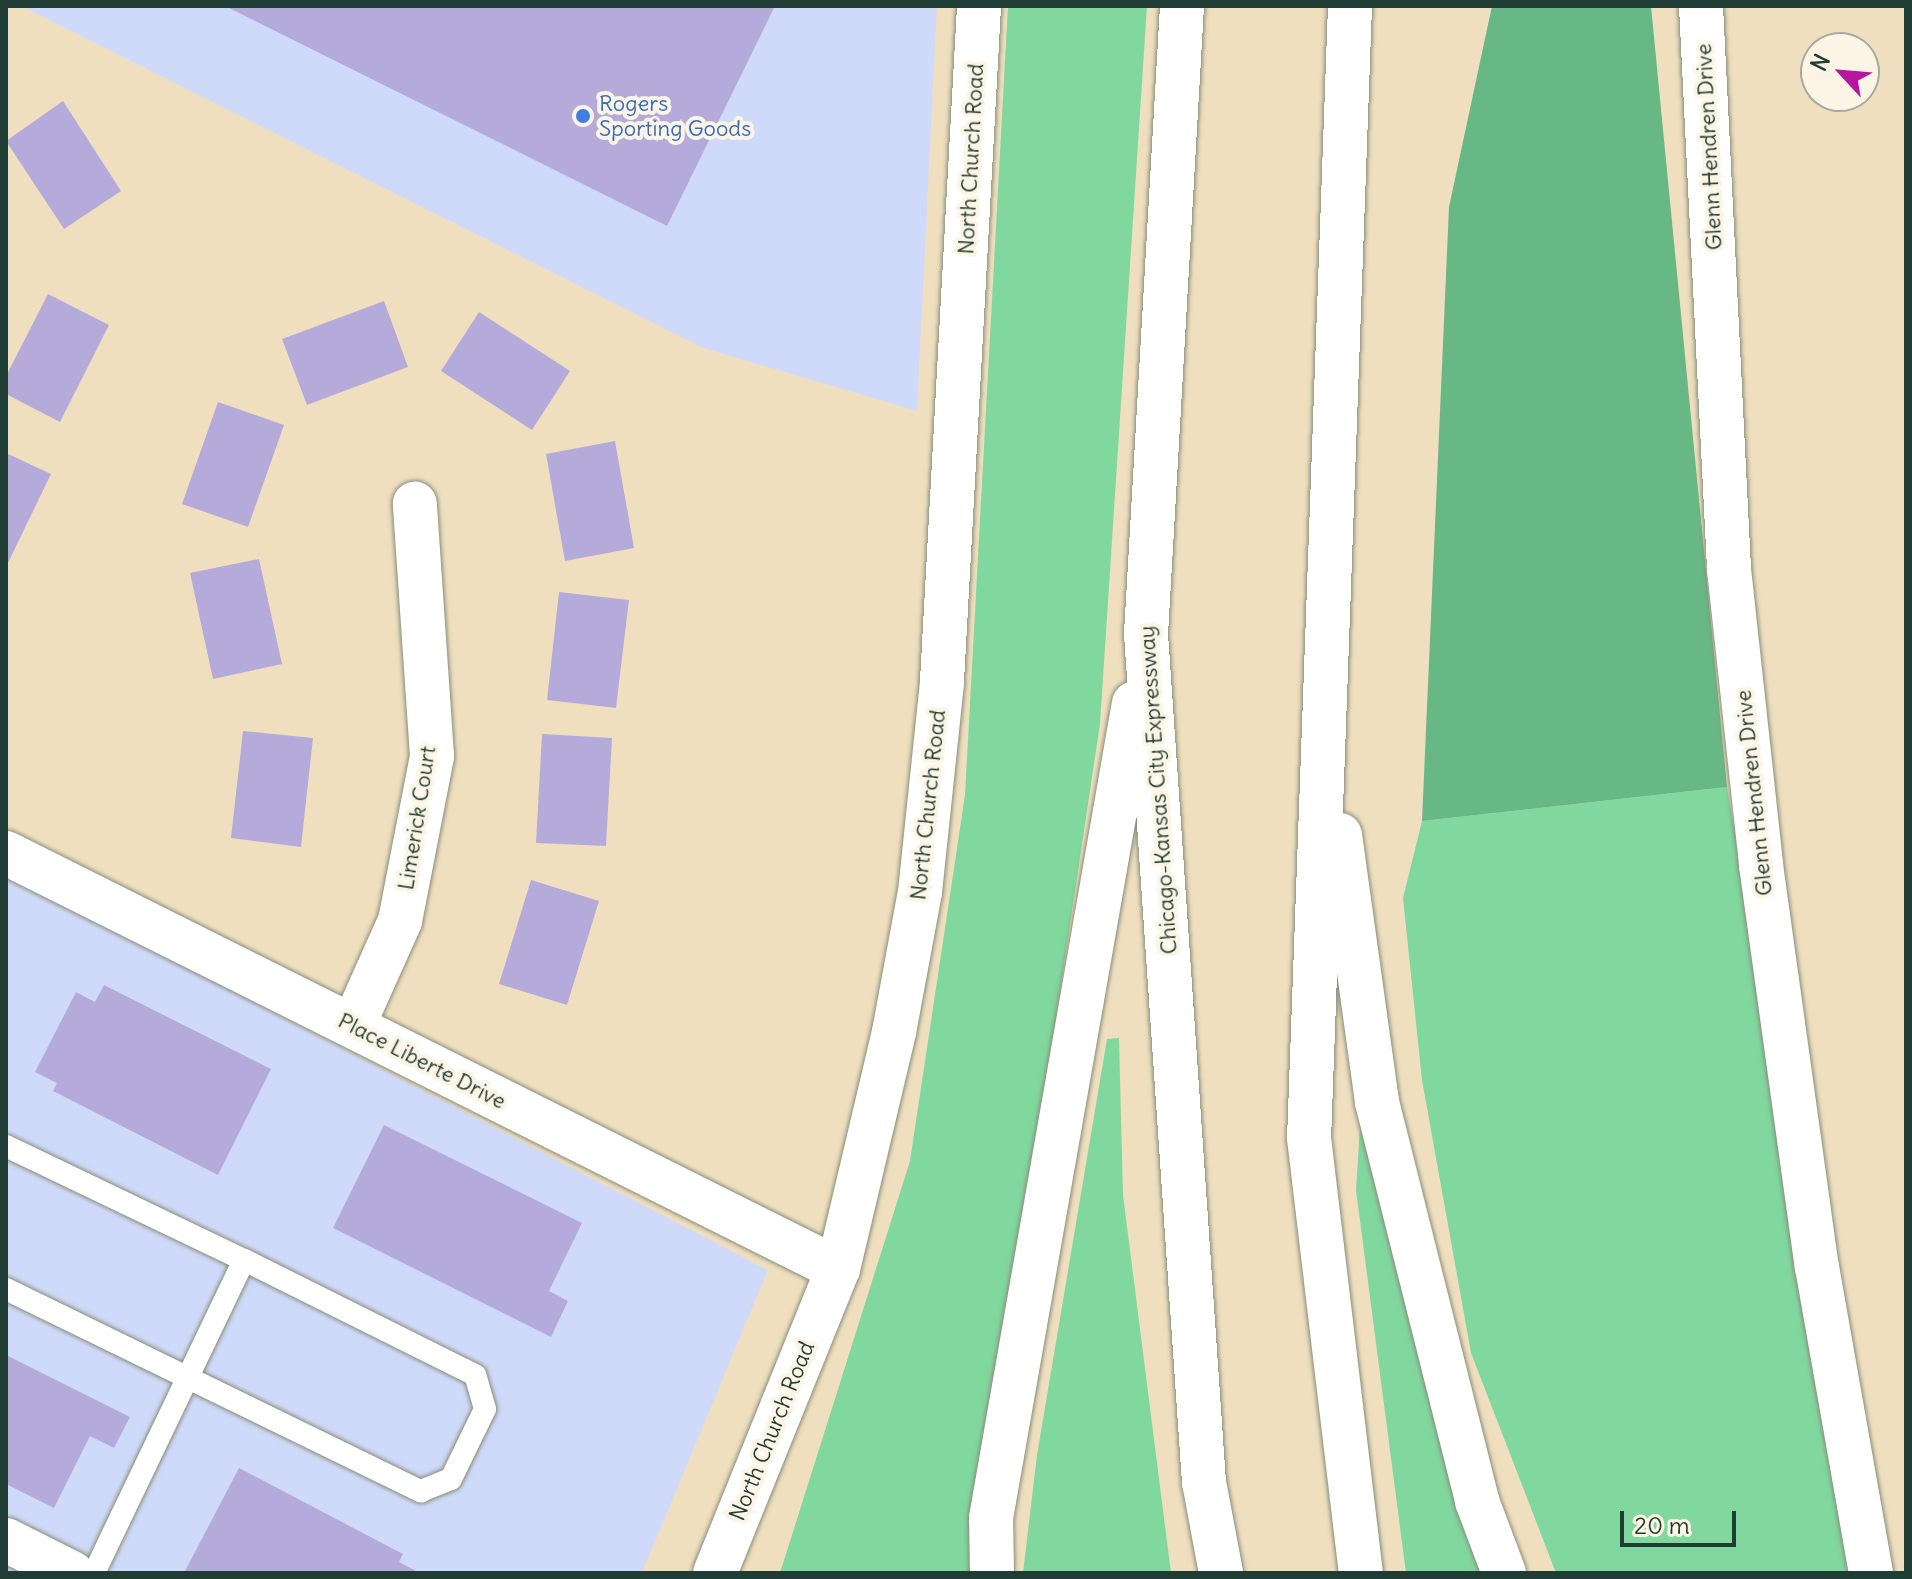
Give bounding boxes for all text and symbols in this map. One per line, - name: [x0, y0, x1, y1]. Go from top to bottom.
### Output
- north arrow: [1800, 32, 1880, 112]
- street label: Glenn Hendren Drive: [1690, 43, 1728, 251]
- text: N: [1804, 49, 1836, 75]
- street label: North Church Road: [953, 63, 989, 255]
- place label: Rogers Sporting Goods: [599, 90, 751, 142]
- marker: Rogers Sporting Goods: [574, 107, 592, 125]
- street label: Chicago-Kansas City Expressway: [1133, 625, 1183, 955]
- street label: Glenn Hendren Drive: [1730, 689, 1778, 897]
- street label: North Church Road: [905, 709, 951, 901]
- street label: Limerick Court: [393, 744, 441, 892]
- street label: Place Liberte Drive: [334, 1007, 510, 1115]
- street label: North Church Road: [724, 1337, 820, 1525]
- scale bar: [1624, 1495, 1740, 1545]
- text: 20 m: [1634, 1510, 1690, 1540]

